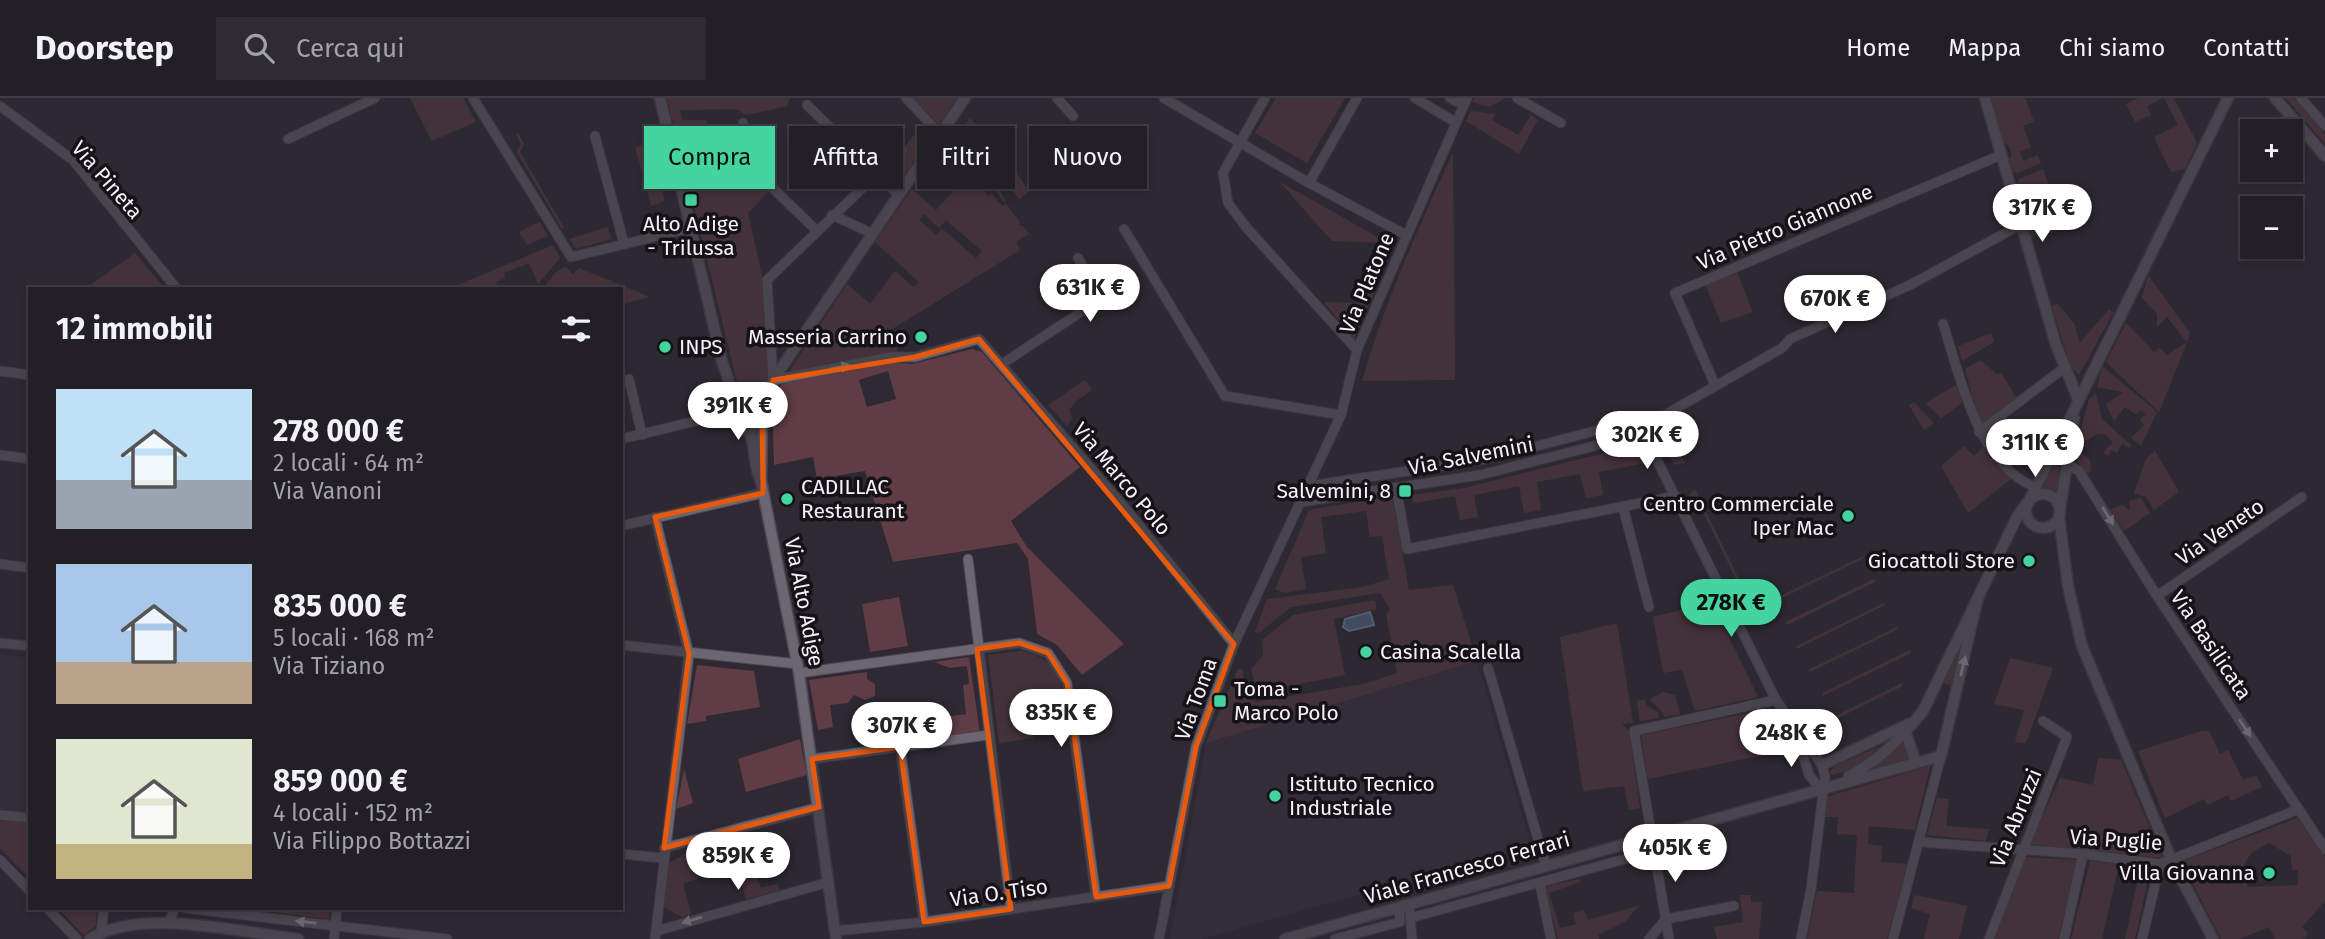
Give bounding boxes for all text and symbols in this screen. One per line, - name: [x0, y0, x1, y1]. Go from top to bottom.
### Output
- search box: [216, 17, 706, 80]
- text: Doorstep: [35, 28, 174, 68]
- icon: search: [240, 29, 278, 67]
- text: Cerca qui: [296, 33, 405, 64]
- text: Home: [1846, 34, 1910, 62]
- text: Mappa: [1948, 34, 2021, 62]
- text: Chi siamo: [2059, 34, 2165, 62]
- text: Contatti: [2203, 34, 2290, 62]
- map controls: [2240, 119, 2303, 259]
- button: +: [2240, 119, 2303, 182]
- chip: Compra: [644, 126, 775, 189]
- chip: Affitta: [789, 126, 903, 189]
- chip: Filtri: [917, 126, 1015, 189]
- chip: Nuovo: [1029, 126, 1147, 189]
- street label: Via Pineta: [66, 135, 148, 225]
- street label: Via Pietro Giannone: [1693, 178, 1877, 276]
- pin: 317K €: [1985, 184, 2099, 244]
- marker: Alto Adige - Trilussa: [683, 192, 699, 208]
- text: 317K €: [2009, 193, 2075, 221]
- button: −: [2240, 196, 2303, 259]
- place label: Alto Adige - Trilussa: [643, 211, 739, 261]
- street label: Via Platone: [1334, 229, 1400, 337]
- pin: 631K €: [1033, 264, 1147, 324]
- text: 631K €: [1056, 273, 1124, 301]
- pin: 670K €: [1778, 275, 1892, 335]
- text: 670K €: [1800, 284, 1870, 312]
- icon: filters: [557, 310, 595, 348]
- text: 12 immobili: [56, 311, 213, 347]
- place label: Masseria Carrino: [748, 324, 907, 350]
- marker: Masseria Carrino: [913, 329, 929, 345]
- place label: INPS: [679, 334, 723, 360]
- marker: INPS: [657, 339, 673, 355]
- one-way arrow: [829, 361, 851, 372]
- pin: 391K €: [681, 382, 795, 442]
- text: 391K €: [704, 391, 772, 419]
- pin: 302K €: [1590, 412, 1704, 471]
- text: 278 000 €: [273, 413, 404, 449]
- icon: home: [112, 417, 196, 501]
- street label: Via Marco Polo: [1067, 417, 1177, 541]
- text: 302K €: [1612, 420, 1682, 448]
- pin: 311K €: [1978, 420, 2092, 479]
- text: 311K €: [2002, 428, 2068, 456]
- street label: Via Salvemini: [1406, 431, 1536, 481]
- text: 2 locali · 64 m²: [273, 449, 424, 477]
- place label: CADILLAC Restaurant: [801, 474, 905, 524]
- text: Via Vanoni: [273, 477, 382, 505]
- place label: Salvemini, 8: [1276, 478, 1391, 504]
- marker: Salvemini, 8: [1397, 483, 1413, 499]
- marker: CADILLAC Restaurant: [779, 491, 795, 507]
- place label: Centro Commerciale Iper Mac: [1643, 491, 1834, 541]
- street label: Via Veneto: [2171, 493, 2269, 571]
- one-way arrow: [2101, 507, 2114, 526]
- marker: Centro Commerciale Iper Mac: [1840, 508, 1856, 524]
- street label: Via Alto Adige: [779, 536, 829, 668]
- place label: Giocattoli Store: [1868, 548, 2015, 574]
- marker: Giocattoli Store: [2021, 553, 2037, 569]
- pin: 278K €: [1674, 580, 1788, 639]
- street label: Via Basilicata: [2165, 585, 2257, 705]
- text: 835 000 €: [273, 588, 407, 624]
- text: 278K €: [1696, 588, 1766, 616]
- icon: home: [112, 592, 196, 676]
- text: 5 locali · 168 m²: [273, 624, 434, 652]
- place label: Casina Scalella: [1380, 639, 1521, 665]
- marker: Casina Scalella: [1358, 644, 1374, 660]
- text: Via Tiziano: [273, 652, 385, 680]
- street label: Via Toma: [1169, 654, 1223, 744]
- one-way arrow: [1958, 655, 1969, 677]
- place label: Toma - Marco Polo: [1234, 676, 1339, 726]
- pin: 835K €: [1004, 690, 1118, 749]
- marker: Toma - Marco Polo: [1212, 693, 1228, 709]
- text: 835K €: [1025, 698, 1097, 726]
- pin: 307K €: [845, 702, 959, 762]
- pin: 248K €: [1734, 710, 1848, 769]
- text: 307K €: [867, 711, 937, 739]
- text: 248K €: [1755, 718, 1827, 746]
- one-way arrow: [2238, 719, 2252, 737]
- text: 859 000 €: [273, 763, 407, 799]
- street label: Via Abruzzi: [1985, 765, 2047, 871]
- icon: home: [112, 767, 196, 851]
- place label: Istituto Tecnico Industriale: [1289, 771, 1435, 821]
- marker: Istituto Tecnico Industriale: [1267, 788, 1283, 804]
- text: 4 locali · 152 m²: [273, 799, 433, 827]
- pin: 405K €: [1618, 824, 1732, 884]
- street label: Via Puglie: [2069, 824, 2163, 856]
- street label: Viale Francesco Ferrari: [1361, 826, 1573, 910]
- text: Via Filippo Bottazzi: [273, 827, 471, 855]
- pin: 859K €: [681, 832, 795, 892]
- text: 405K €: [1639, 833, 1711, 861]
- text: 859K €: [702, 841, 774, 869]
- place label: Villa Giovanna: [2119, 860, 2255, 886]
- marker: Villa Giovanna: [2261, 865, 2277, 881]
- street label: Via O. Tiso: [949, 873, 1049, 913]
- one-way arrow: [295, 916, 317, 927]
- one-way arrow: [681, 916, 702, 926]

